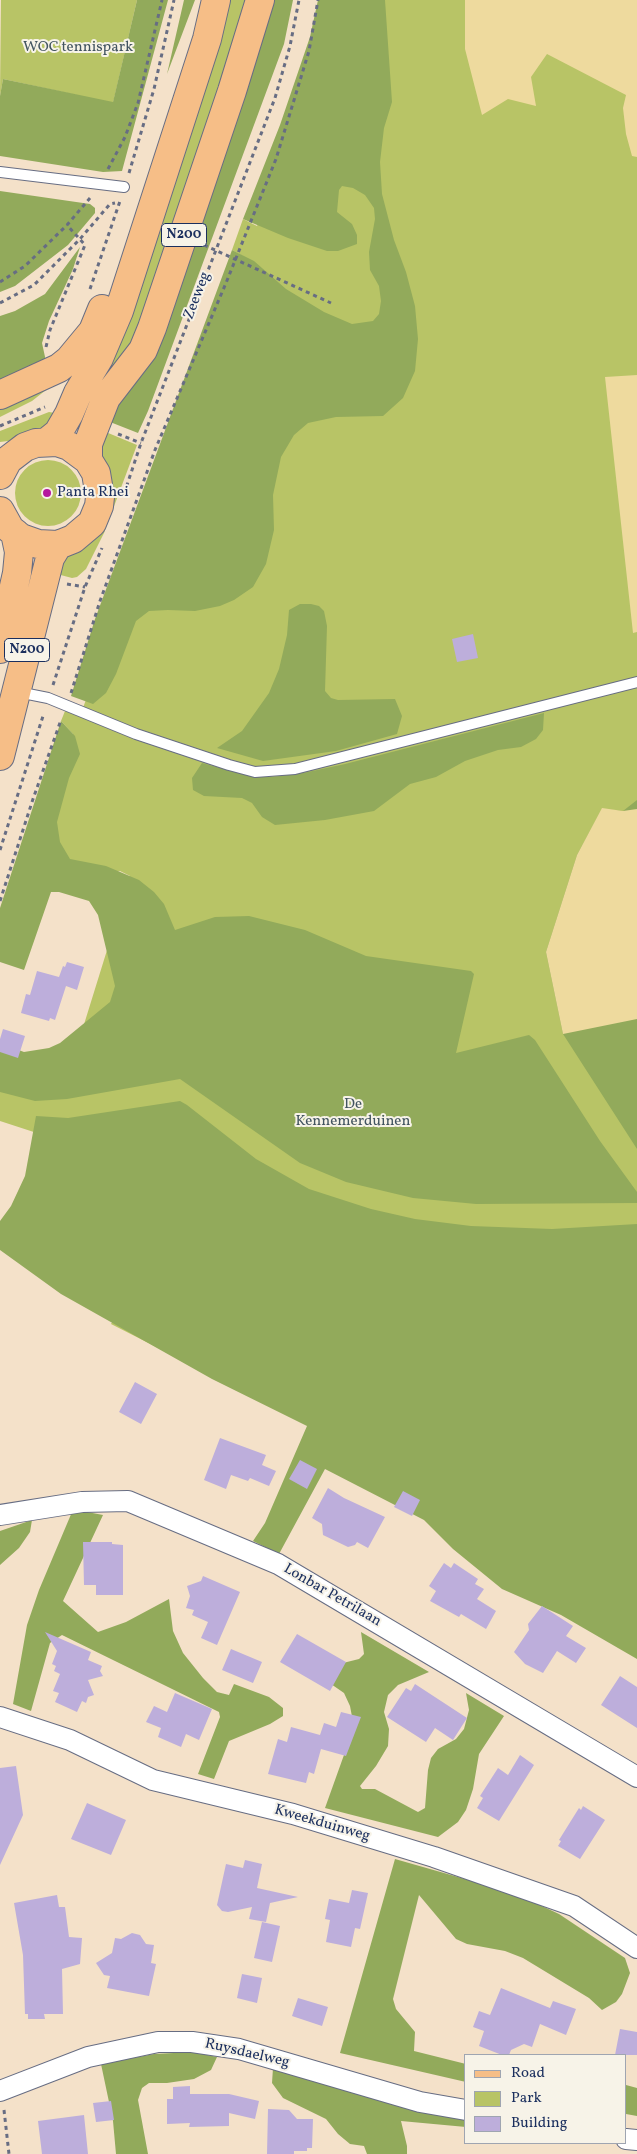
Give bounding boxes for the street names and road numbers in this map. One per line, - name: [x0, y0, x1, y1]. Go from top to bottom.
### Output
- road number: N200: [162, 224, 206, 246]
- street label: Zeeweg: [181, 270, 215, 322]
- road number: N200: [5, 638, 50, 662]
- street label: Lonbar Petrilaan: [280, 1561, 384, 1631]
- street label: Kweekduinweg: [272, 1802, 372, 1846]
- street label: Ruysdaelweg: [203, 2035, 291, 2073]

